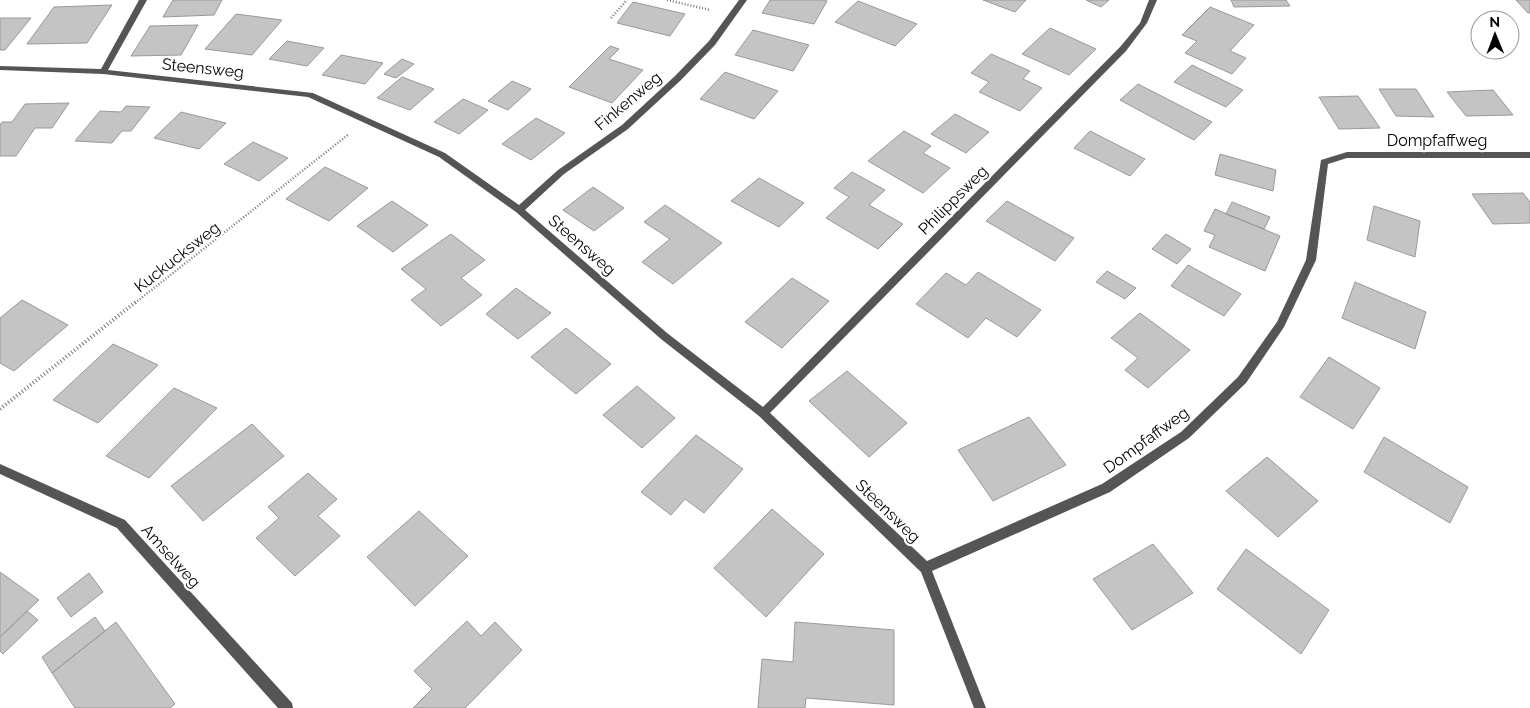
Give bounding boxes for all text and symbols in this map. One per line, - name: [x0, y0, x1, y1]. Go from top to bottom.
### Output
- north arrow: [1470, 10, 1520, 60]
- text: N: [1489, 14, 1500, 30]
- street label: Steensweg: [161, 54, 245, 82]
- street label: Finkenweg: [591, 68, 665, 134]
- street label: Dompfaffweg: [1387, 131, 1487, 150]
- street label: Philippsweg: [914, 161, 992, 239]
- street label: Steensweg: [545, 211, 619, 279]
- street label: Kuckucksweg: [131, 218, 223, 296]
- street label: Dompfaffweg: [1100, 403, 1192, 477]
- street label: Steensweg: [852, 476, 924, 546]
- street label: Amselweg: [138, 520, 204, 592]

